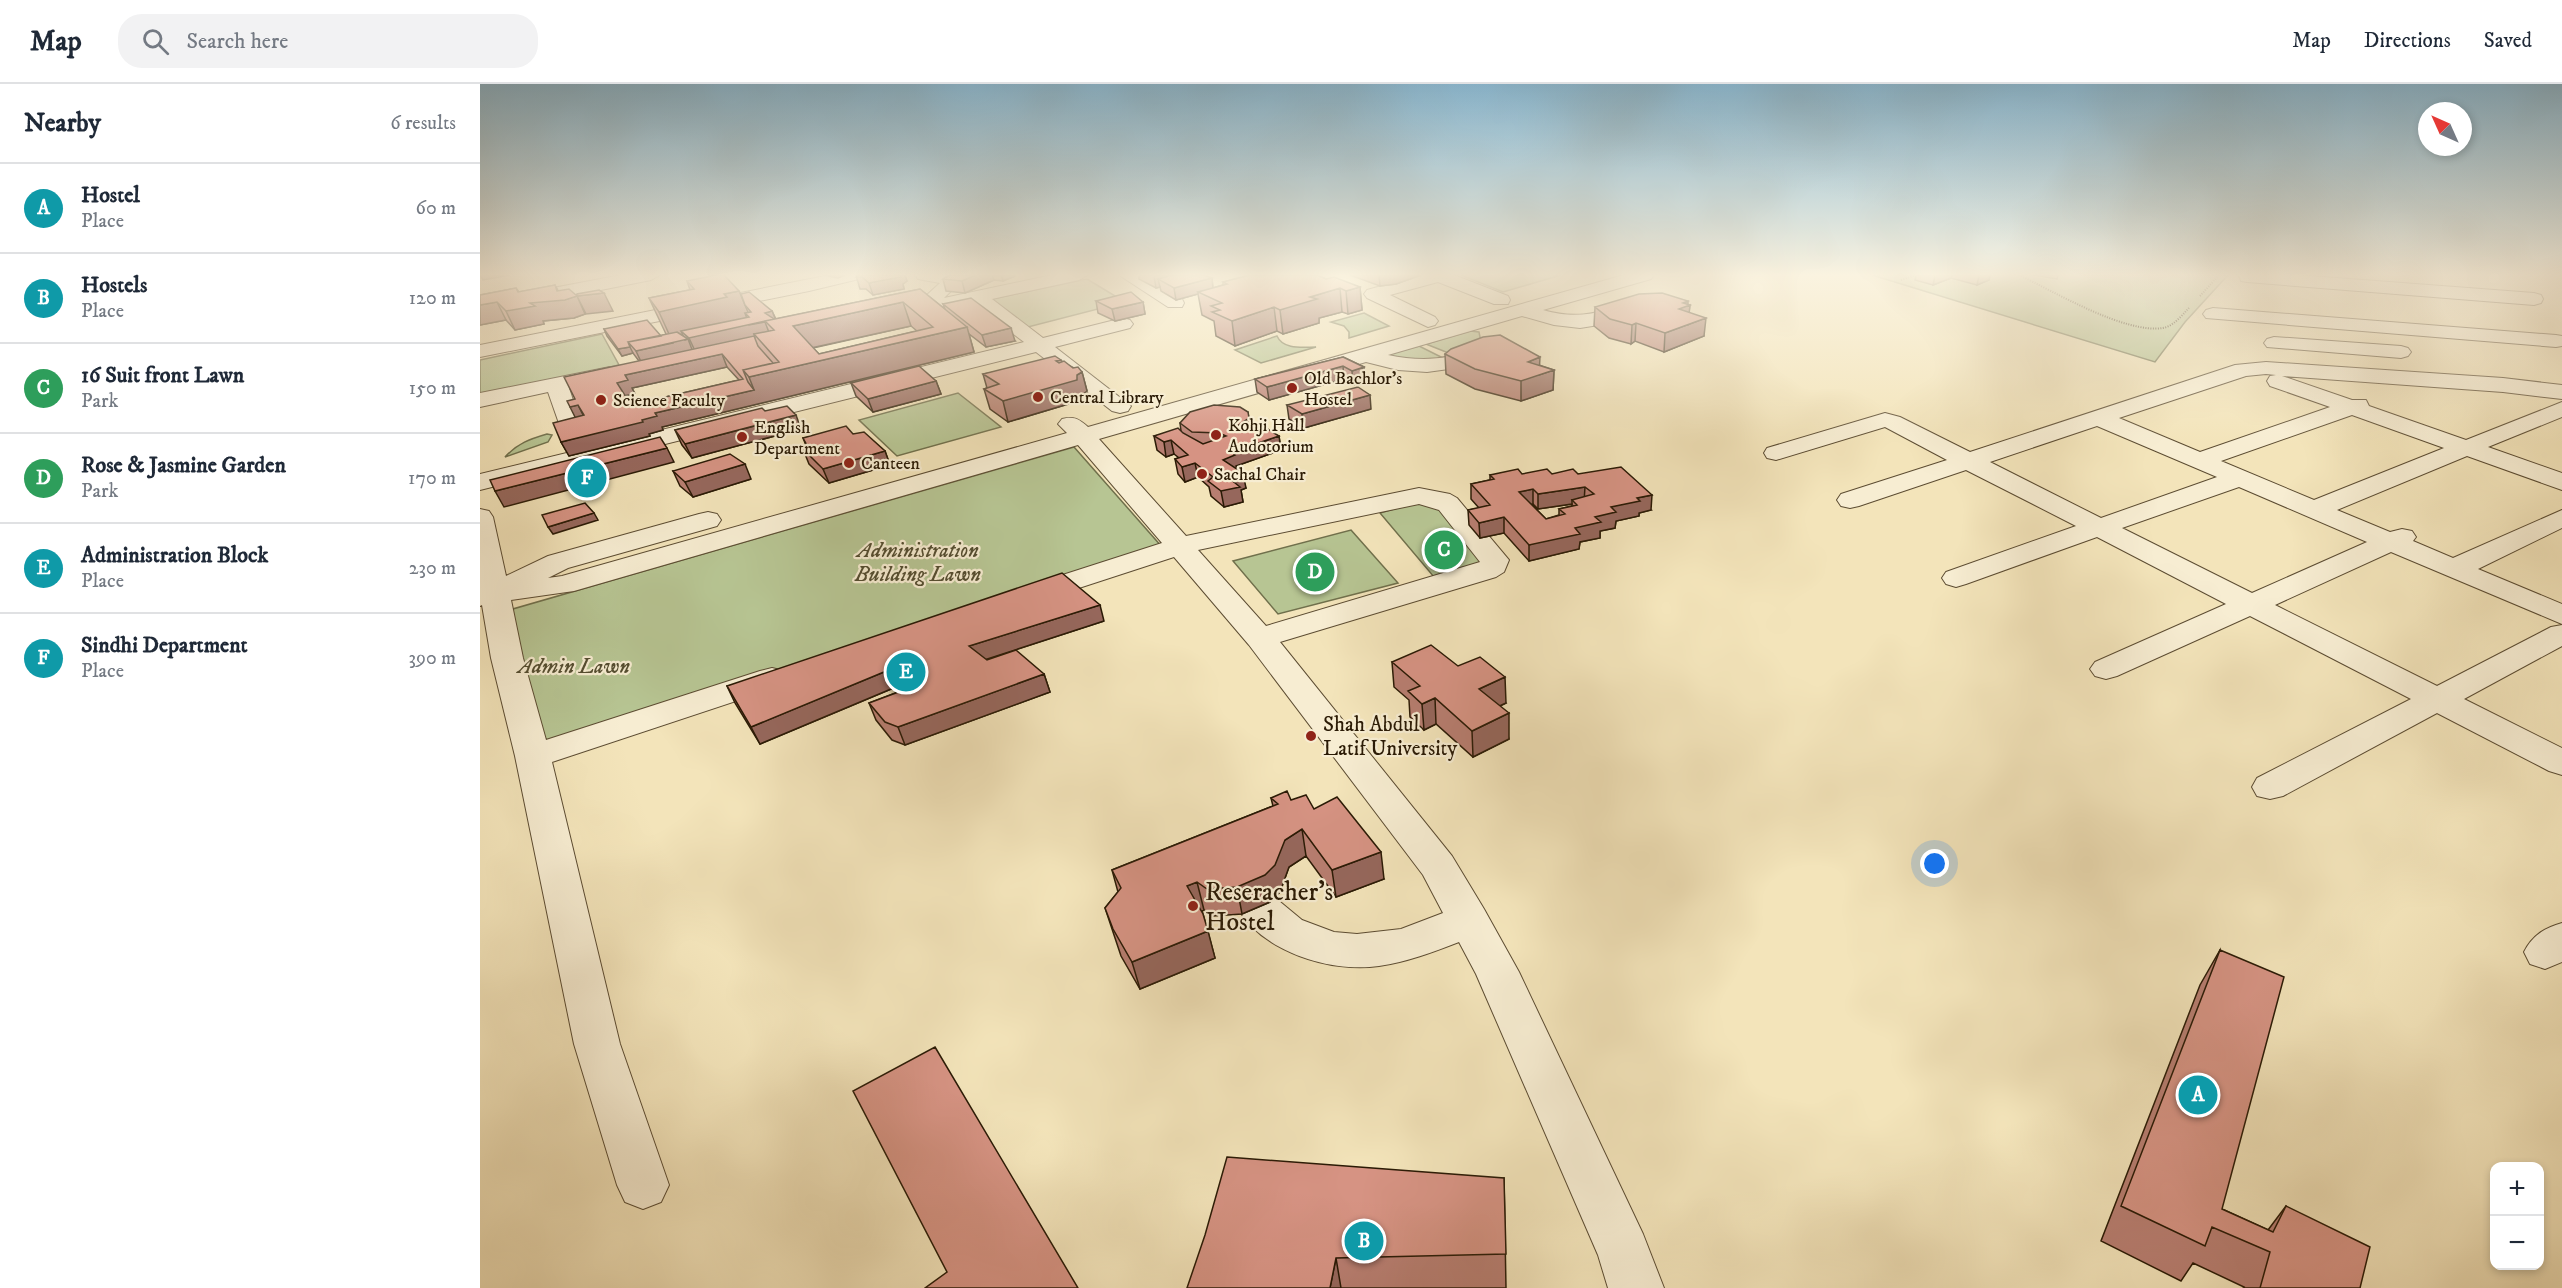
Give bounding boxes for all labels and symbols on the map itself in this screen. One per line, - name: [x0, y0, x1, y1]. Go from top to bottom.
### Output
- north arrow: [2418, 102, 2472, 156]
- place label: Old Bachlor's Hostel: [1304, 368, 1402, 411]
- marker: Old Bachlor's Hostel: [1285, 381, 1299, 395]
- place label: Central Library: [1050, 387, 1164, 409]
- place label: Science Faculty: [613, 390, 725, 412]
- marker: Central Library: [1031, 390, 1045, 404]
- marker: Science Faculty: [594, 393, 608, 407]
- place label: Kohji Hall Audotorium: [1228, 415, 1314, 458]
- place label: English Department: [754, 417, 840, 460]
- marker: Kohji Hall Audotorium: [1209, 428, 1223, 442]
- marker: English Department: [735, 430, 749, 444]
- place label: Canteen: [861, 453, 921, 475]
- pin: F: [568, 456, 606, 500]
- marker: Canteen: [842, 456, 856, 470]
- place label: Sachal Chair: [1214, 464, 1306, 486]
- marker: Sachal Chair: [1195, 467, 1209, 481]
- pin: C: [1424, 528, 1464, 572]
- park label: Administration Building Lawn: [854, 538, 981, 588]
- pin: D: [1296, 550, 1334, 594]
- pin: E: [886, 650, 926, 694]
- park label: Admin Lawn: [516, 654, 630, 680]
- place label: Shah Abdul Latif University: [1323, 712, 1458, 762]
- marker: Shah Abdul Latif University: [1304, 729, 1318, 743]
- your location: [1920, 849, 1949, 878]
- place label: Reseracher's Hostel: [1205, 876, 1333, 939]
- marker: Reseracher's Hostel: [1186, 899, 1200, 913]
- pin: A: [2178, 1072, 2218, 1118]
- pin: B: [1344, 1218, 1384, 1264]

